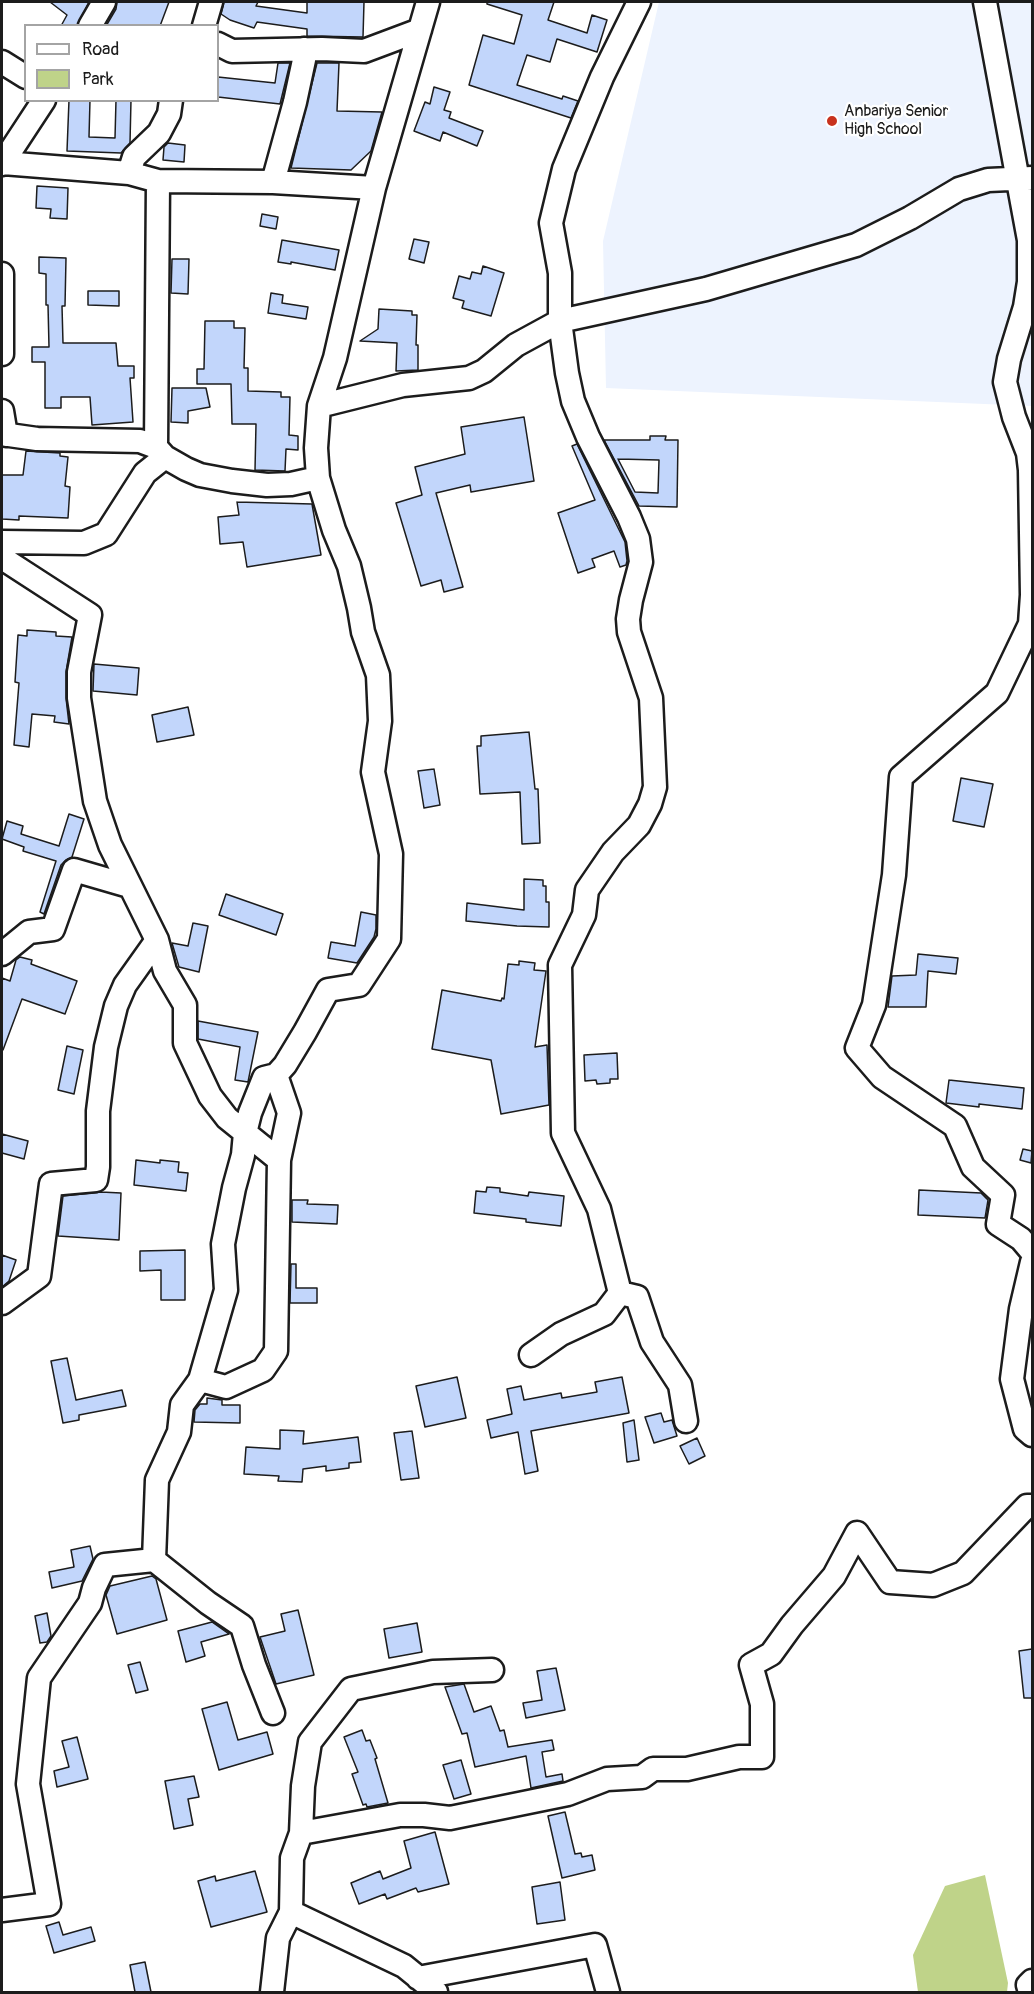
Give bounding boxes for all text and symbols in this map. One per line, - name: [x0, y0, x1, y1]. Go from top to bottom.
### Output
- legend: [24, 24, 219, 102]
- text: Road: [82, 38, 119, 61]
- text: Park: [82, 68, 114, 91]
- place label: Anbariya Senior High School: [844, 102, 948, 140]
- marker: Anbariya Senior High School: [825, 114, 839, 128]

